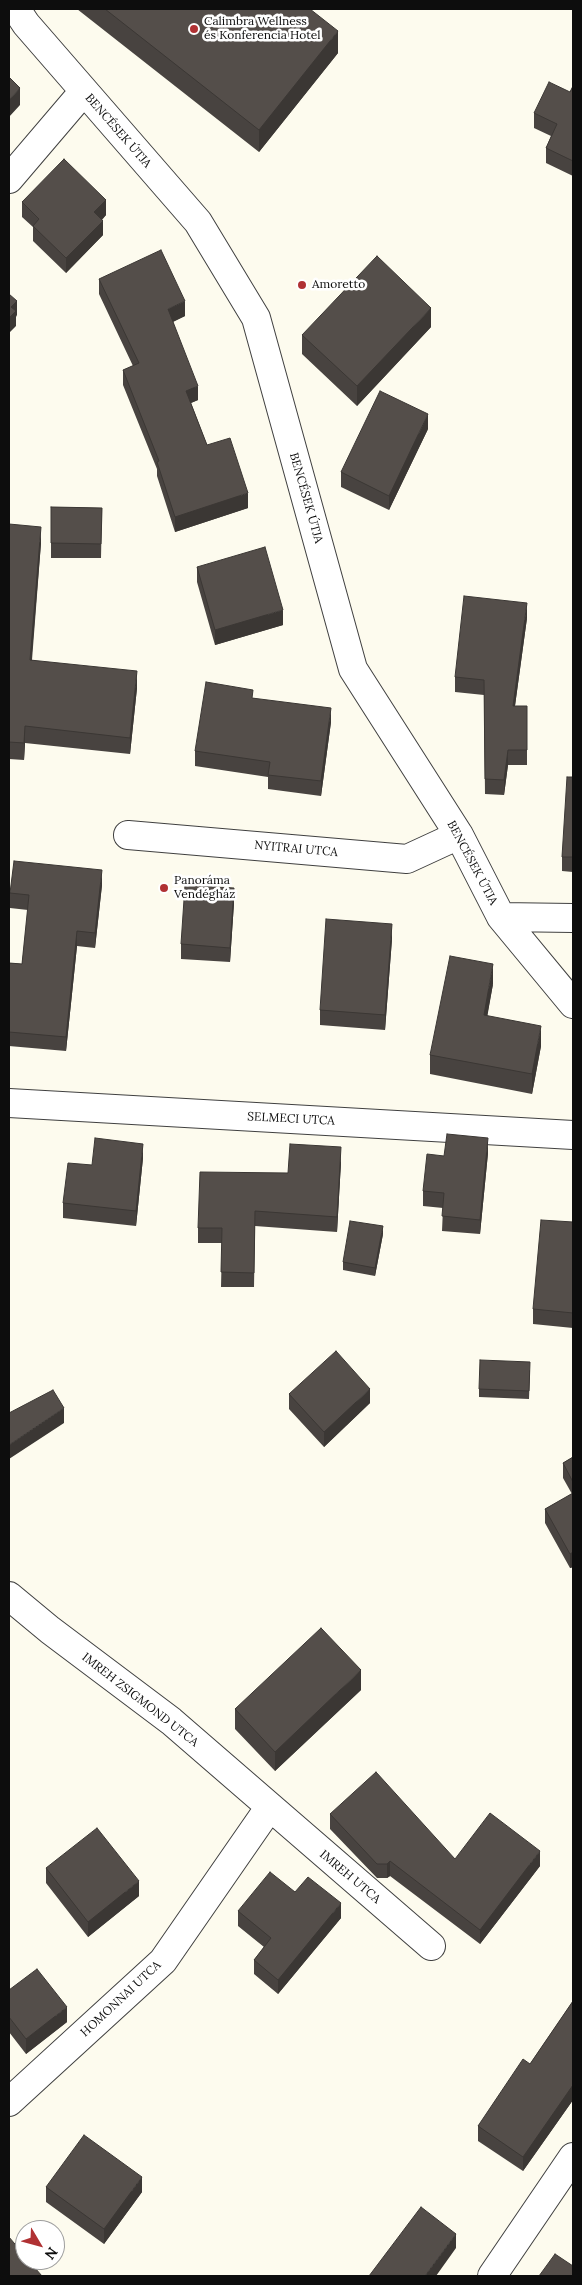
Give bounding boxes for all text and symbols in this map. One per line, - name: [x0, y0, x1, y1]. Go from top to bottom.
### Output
- place label: Calimbra Wellness és Konferencia Hotel: [204, 15, 321, 43]
- marker: Calimbra Wellness és Konferencia Hotel: [188, 23, 200, 35]
- street label: BENCÉSEK ÚTJA: [82, 91, 154, 171]
- place label: Amoretto: [312, 278, 365, 292]
- marker: Amoretto: [296, 279, 308, 291]
- street label: BENCÉSEK ÚTJA: [286, 451, 326, 545]
- street label: BENCÉSEK ÚTJA: [444, 818, 500, 908]
- street label: NYITRAI UTCA: [254, 838, 338, 860]
- place label: Panoráma Vendégház: [174, 874, 235, 902]
- marker: Panoráma Vendégház: [158, 882, 170, 894]
- street label: SELMECI UTCA: [247, 1110, 335, 1128]
- street label: IMREH ZSIGMOND UTCA: [79, 1650, 201, 1750]
- street label: IMREH UTCA: [317, 1847, 383, 1907]
- street label: HOMONNAI UTCA: [78, 1958, 164, 2040]
- north arrow: [15, 2220, 65, 2270]
- text: N: [41, 2244, 62, 2263]

